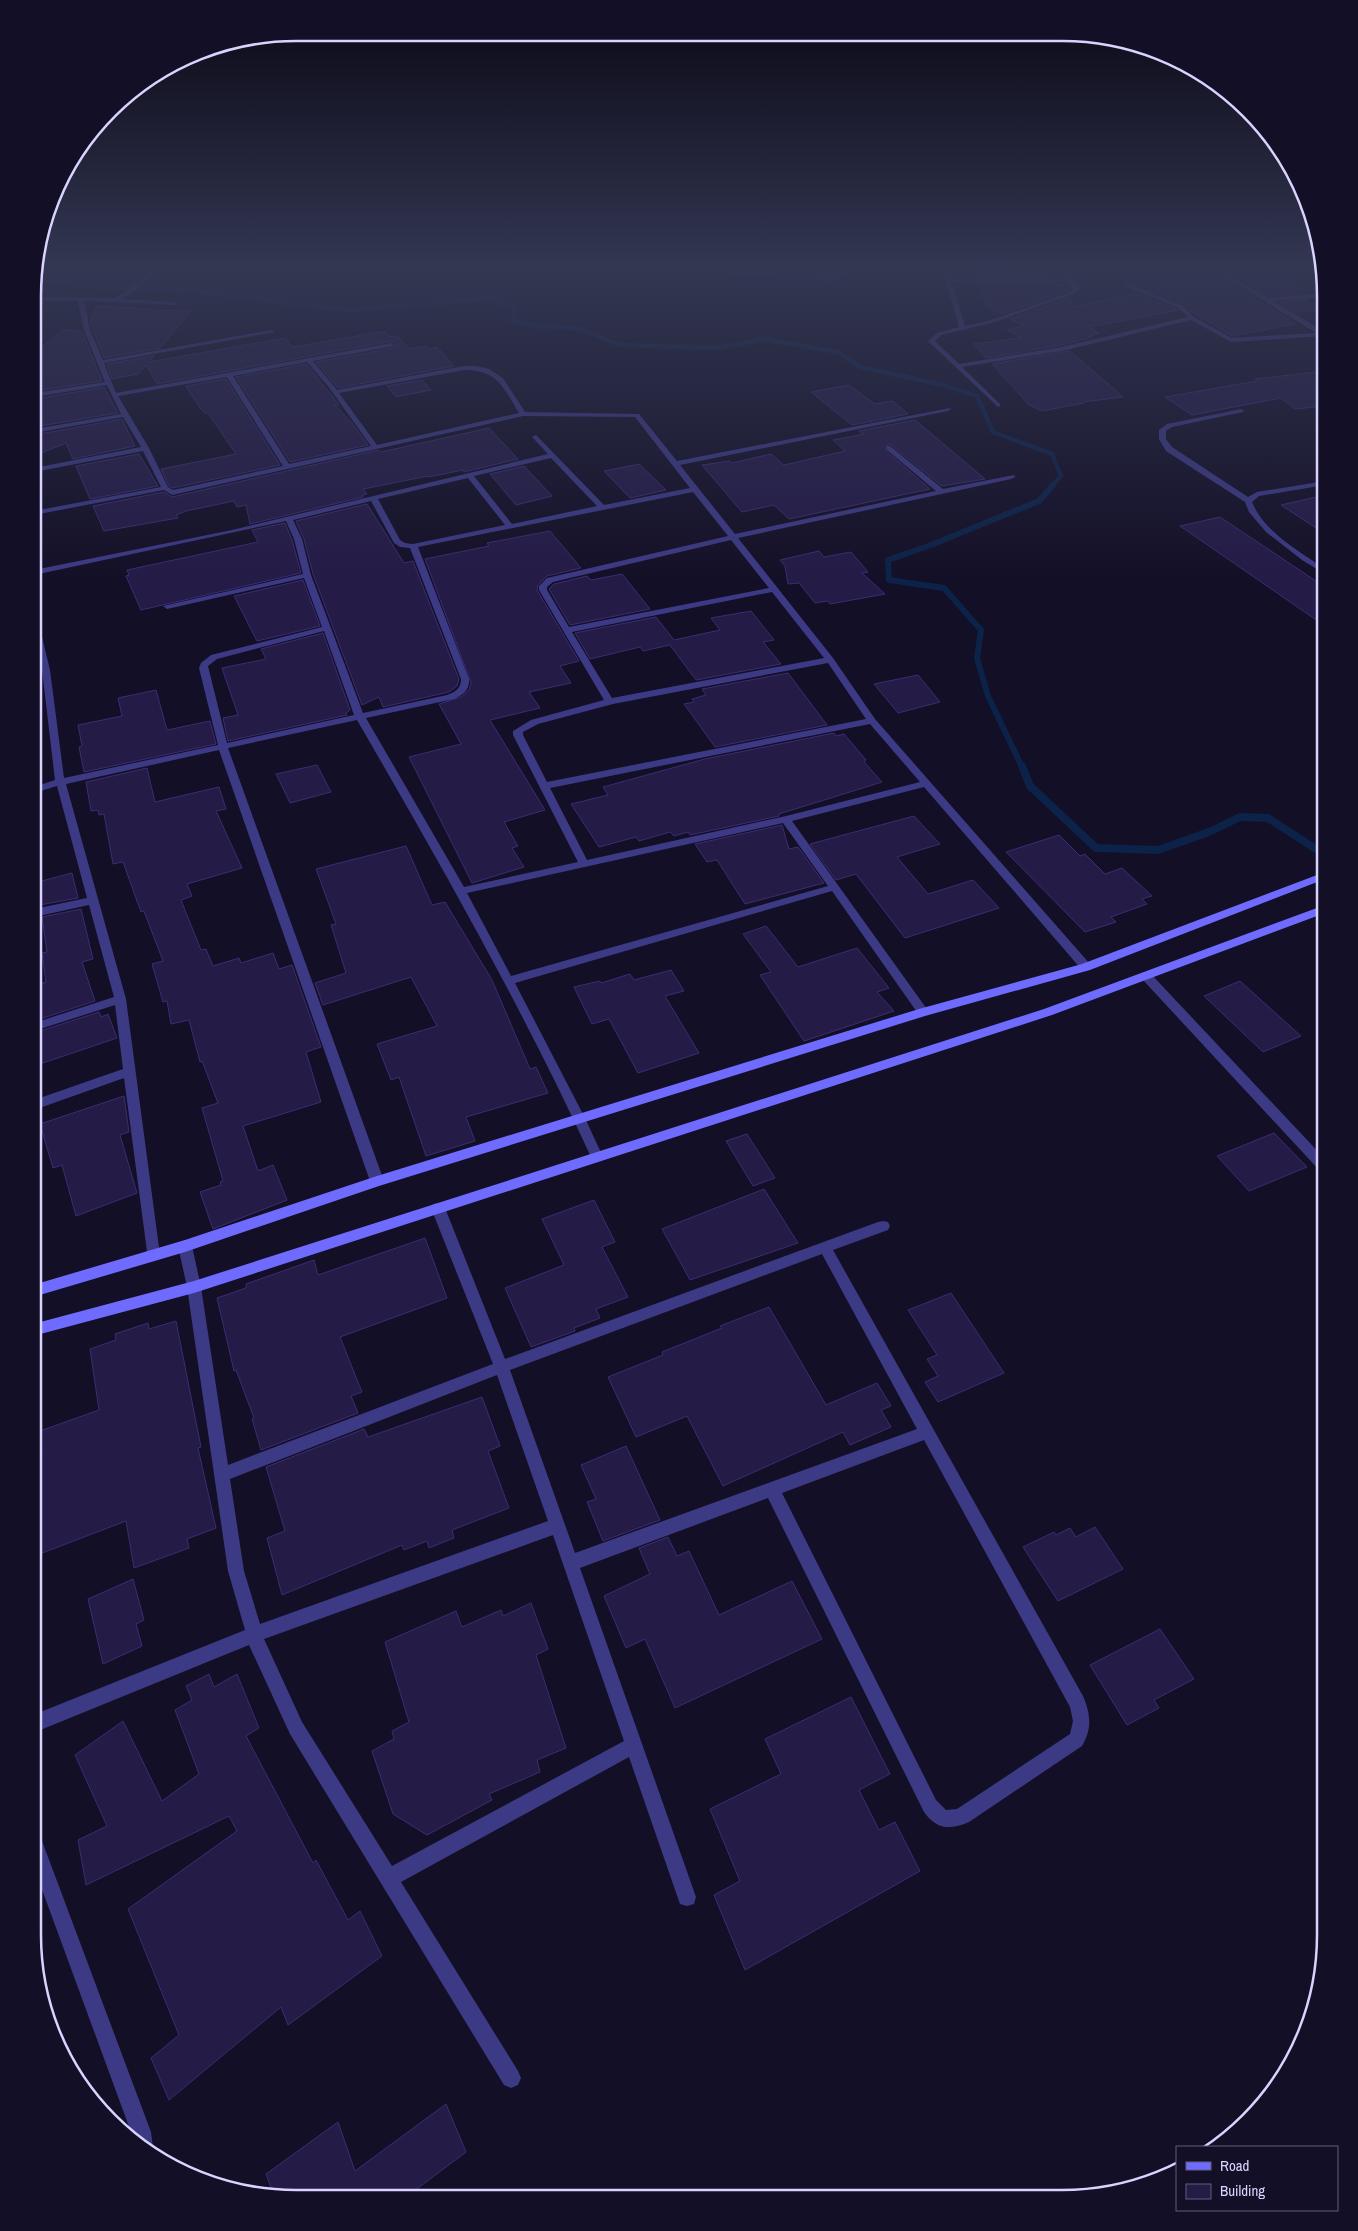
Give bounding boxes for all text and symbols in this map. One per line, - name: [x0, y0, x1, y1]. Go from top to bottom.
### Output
- legend: [1176, 2146, 1338, 2211]
- text: Road: [1220, 2155, 1249, 2176]
- text: Building: [1220, 2180, 1265, 2201]

